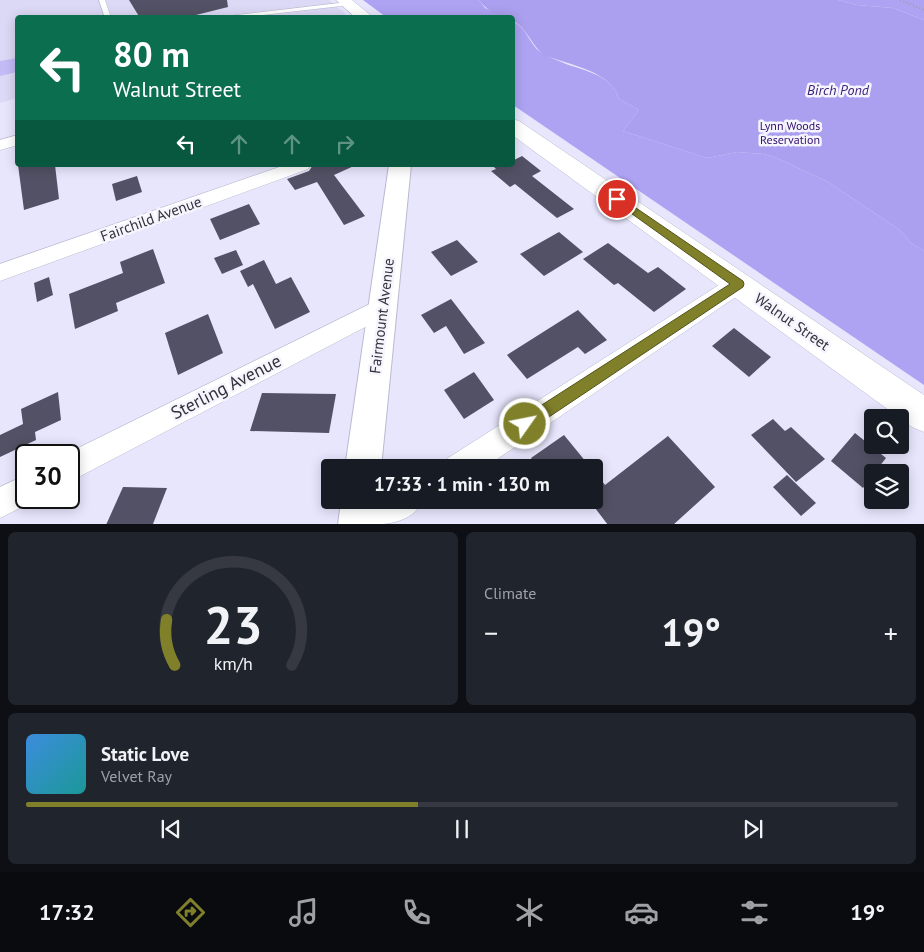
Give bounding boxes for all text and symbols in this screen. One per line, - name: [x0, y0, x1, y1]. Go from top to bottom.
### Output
- text: 80 m: [113, 31, 190, 77]
- icon: left: [30, 35, 95, 100]
- text: Walnut Street: [113, 75, 241, 103]
- water label: Birch Pond: [807, 81, 870, 99]
- park label: Lynn Woods Reservation: [760, 118, 820, 147]
- icon: left: [172, 130, 200, 158]
- icon: ahead: [225, 130, 253, 158]
- icon: ahead: [278, 130, 306, 158]
- icon: right: [331, 130, 359, 158]
- pin: [596, 178, 638, 220]
- icon: arrive: [603, 185, 631, 213]
- street label: Fairchild Avenue: [98, 191, 204, 246]
- street label: Fairmount Avenue: [365, 257, 398, 375]
- street label: Walnut Street: [751, 289, 834, 354]
- street label: Sterling Avenue: [167, 349, 285, 424]
- position arrow: [498, 397, 550, 449]
- map controls: [864, 409, 909, 509]
- button: search: [864, 409, 909, 454]
- speed limit sign: 30: [15, 444, 80, 509]
- button: layers: [864, 464, 909, 509]
- text: 17:33 · 1 min · 130 m: [374, 472, 550, 496]
- text: Climate: [484, 583, 536, 603]
- text: 23: [204, 591, 262, 658]
- text: 19°: [661, 607, 721, 656]
- text: −: [484, 614, 498, 651]
- text: +: [884, 614, 898, 651]
- text: km/h: [213, 652, 253, 675]
- text: Static Love: [101, 742, 189, 766]
- text: Velvet Ray: [101, 766, 172, 786]
- icon: previous: [157, 815, 185, 843]
- icon: pause: [448, 815, 476, 843]
- icon: next: [739, 815, 767, 843]
- icon: directions: [173, 895, 208, 930]
- icon: music: [286, 895, 321, 930]
- icon: phone: [399, 895, 434, 930]
- icon: climate: [512, 895, 547, 930]
- icon: car: [624, 895, 659, 930]
- icon: filters: [737, 895, 772, 930]
- text: 17:32: [39, 898, 95, 926]
- text: 19°: [850, 898, 885, 926]

